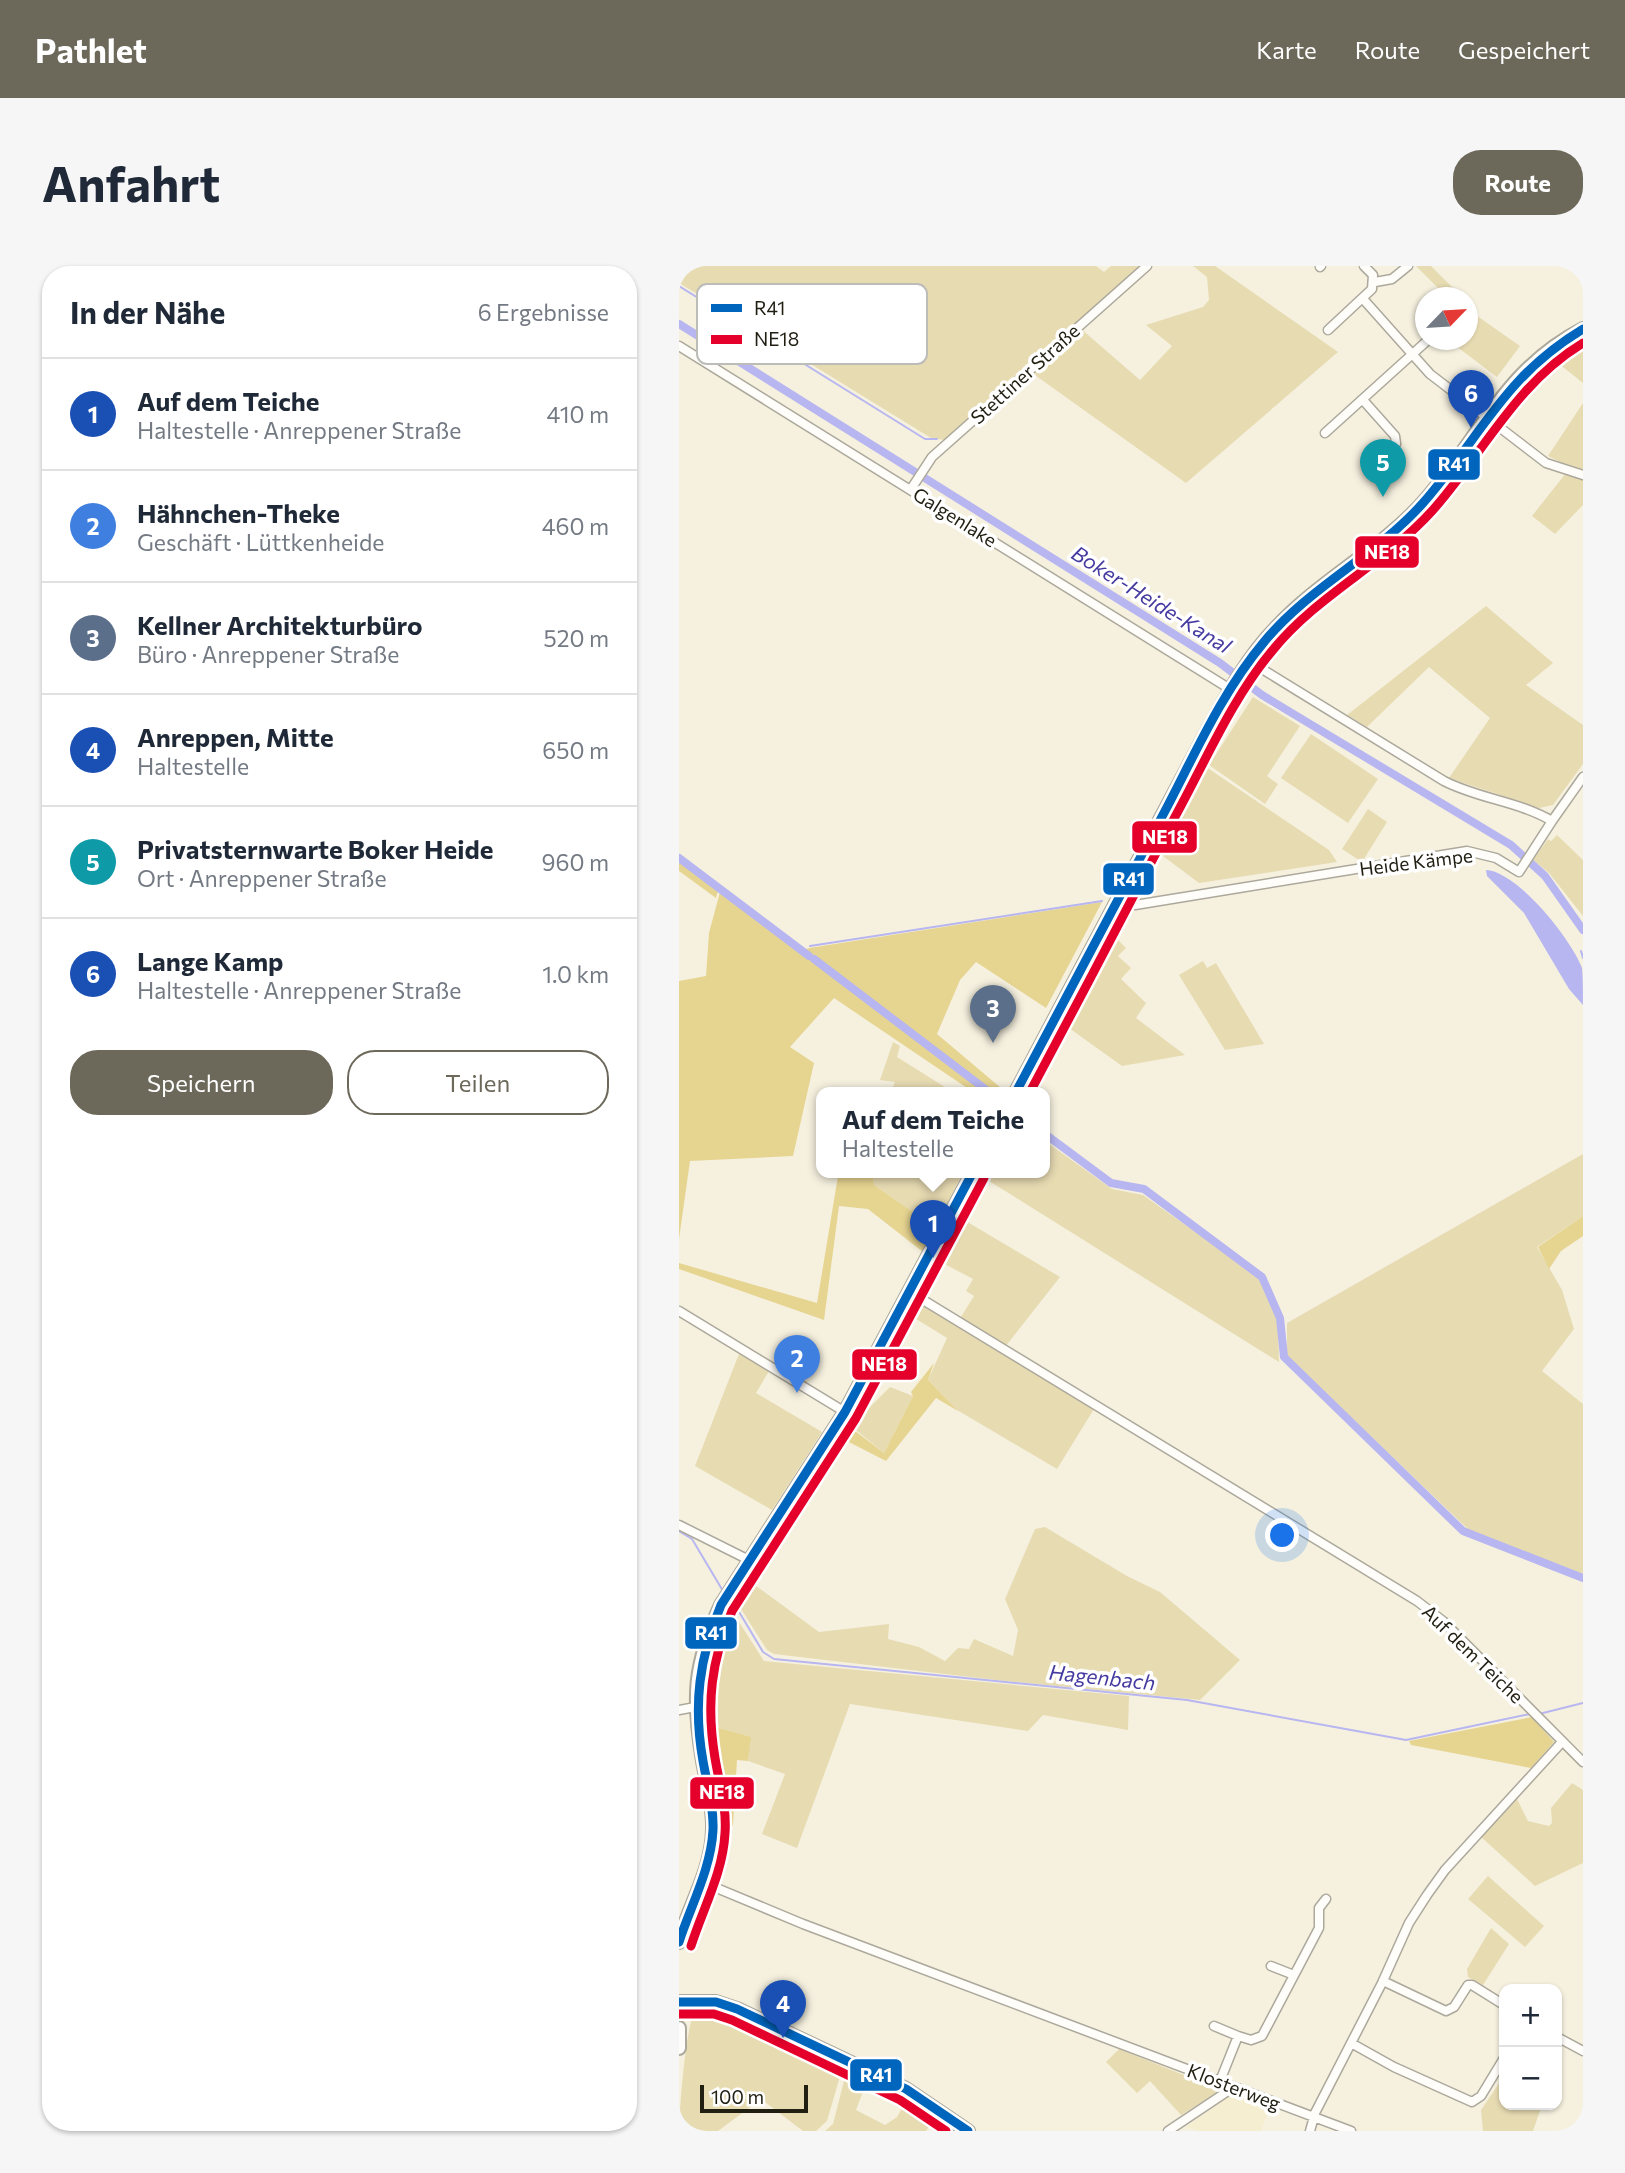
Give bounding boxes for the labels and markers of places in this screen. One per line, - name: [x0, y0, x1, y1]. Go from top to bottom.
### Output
- pin: 6: [1448, 370, 1494, 428]
- pin: 5: [1360, 439, 1406, 497]
- pin: 3: [970, 985, 1016, 1043]
- pin: 1: [910, 1200, 956, 1258]
- pin: 2: [774, 1335, 820, 1393]
- pin: 4: [760, 1980, 806, 2038]

